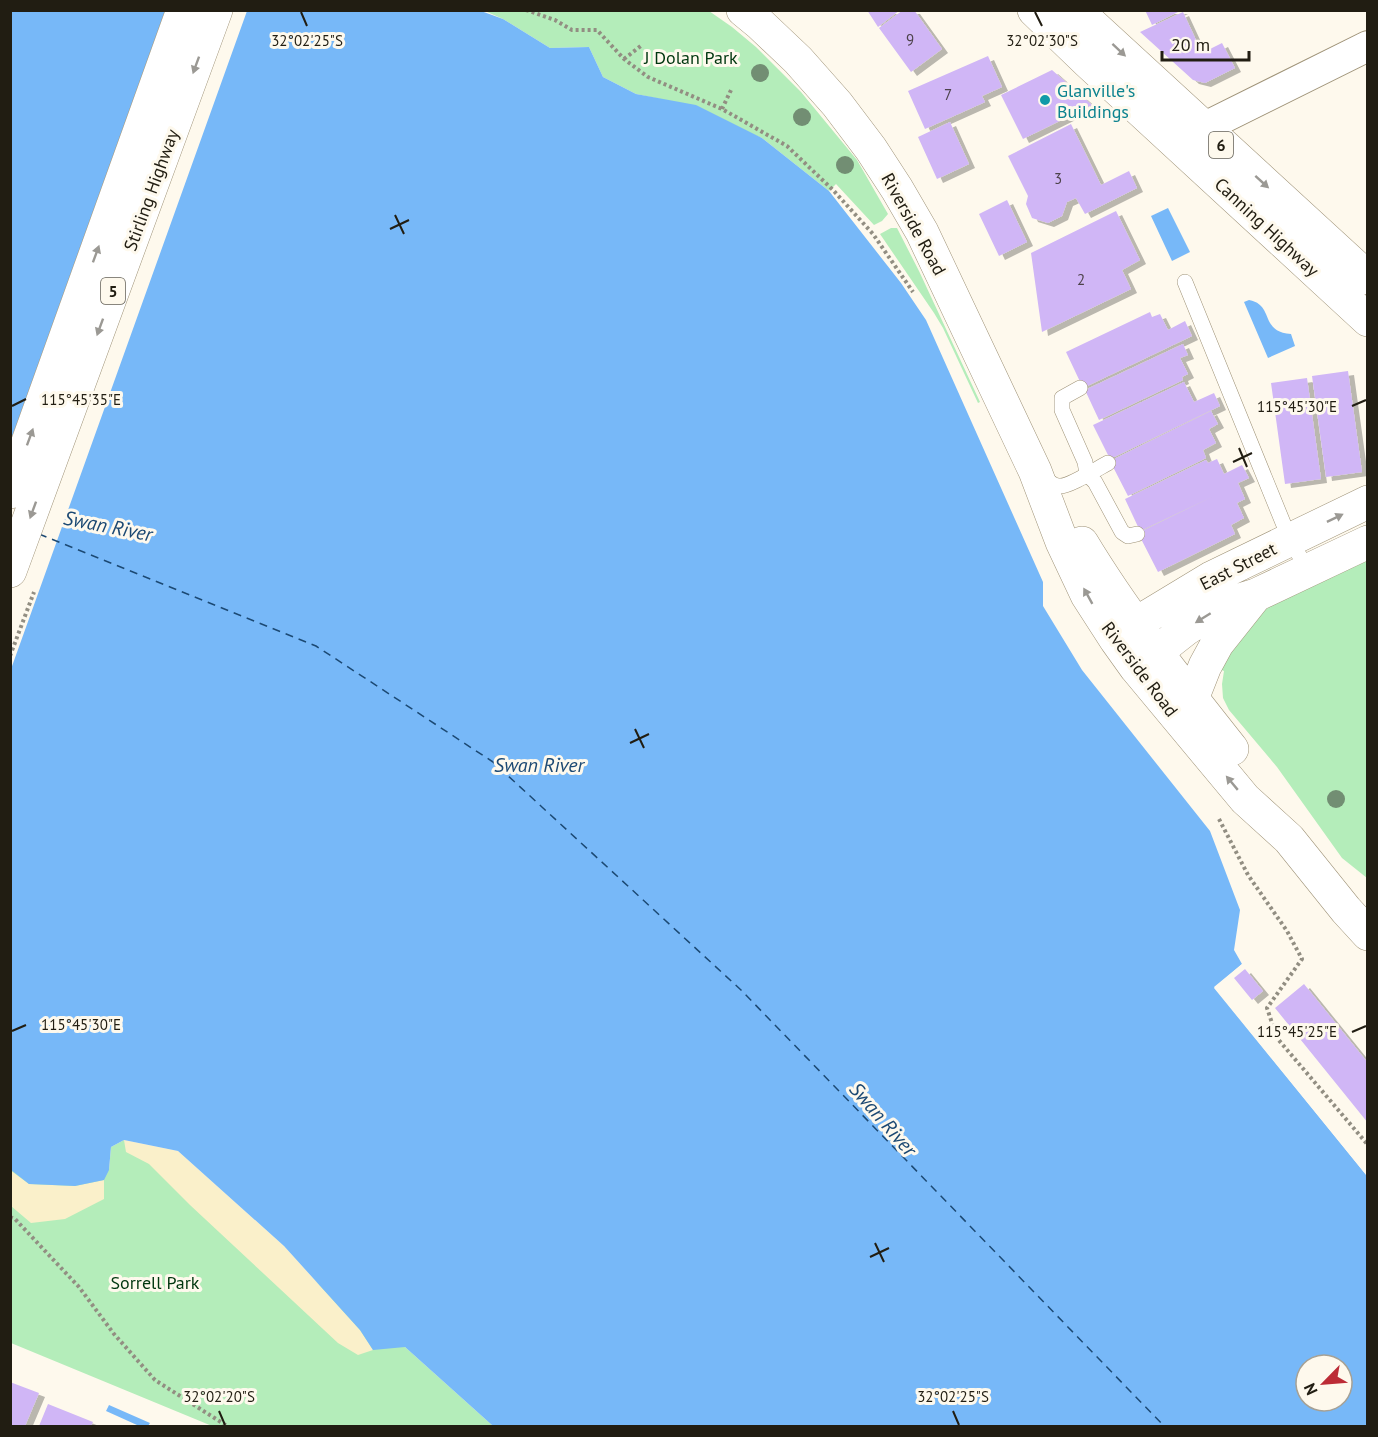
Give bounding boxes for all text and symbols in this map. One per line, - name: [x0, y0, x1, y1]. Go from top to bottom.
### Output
- scale bar: [1162, 24, 1249, 62]
- house number: 9: [906, 30, 914, 49]
- text: 32°02'25"S: [271, 31, 343, 50]
- text: 32°02'30"S: [1006, 31, 1078, 50]
- text: 20 m: [1171, 33, 1210, 56]
- one-way arrow: [1111, 43, 1126, 57]
- park label: J Dolan Park: [643, 46, 738, 69]
- one-way arrow: [191, 57, 201, 75]
- place label: Glanville's Buildings: [1057, 79, 1135, 123]
- house number: 7: [944, 85, 952, 104]
- marker: Glanville's Buildings: [1038, 93, 1052, 107]
- street label: Stirling Highway: [118, 125, 184, 254]
- road number: 6: [1209, 132, 1233, 158]
- street label: Riverside Road: [876, 169, 952, 279]
- house number: 3: [1054, 169, 1062, 188]
- street label: Canning Highway: [1210, 173, 1325, 282]
- one-way arrow: [1254, 175, 1269, 188]
- one-way arrow: [91, 245, 101, 263]
- house number: 2: [1077, 270, 1085, 289]
- road number: 5: [101, 278, 125, 304]
- one-way arrow: [95, 318, 104, 336]
- text: 115°45'35"E: [41, 390, 121, 409]
- text: 115°45'30"E: [1257, 397, 1337, 416]
- one-way arrow: [26, 428, 36, 446]
- one-way arrow: [28, 502, 38, 520]
- water label: Swan River: [61, 505, 156, 548]
- one-way arrow: [1327, 513, 1344, 523]
- street label: East Street: [1196, 537, 1280, 595]
- one-way arrow: [1083, 587, 1093, 604]
- one-way arrow: [1195, 613, 1211, 624]
- street label: Riverside Road: [1097, 617, 1183, 721]
- water label: Swan River: [494, 752, 585, 778]
- one-way arrow: [1226, 776, 1239, 791]
- text: 115°45'30"E: [41, 1015, 121, 1034]
- text: 115°45'25"E: [1257, 1022, 1337, 1041]
- water label: Swan River: [844, 1077, 923, 1163]
- park label: Sorrell Park: [110, 1271, 200, 1294]
- north arrow: [1294, 1353, 1354, 1413]
- text: N: [1299, 1380, 1322, 1398]
- text: 32°02'20"S: [183, 1387, 255, 1406]
- text: 32°02'25"S: [917, 1387, 989, 1406]

